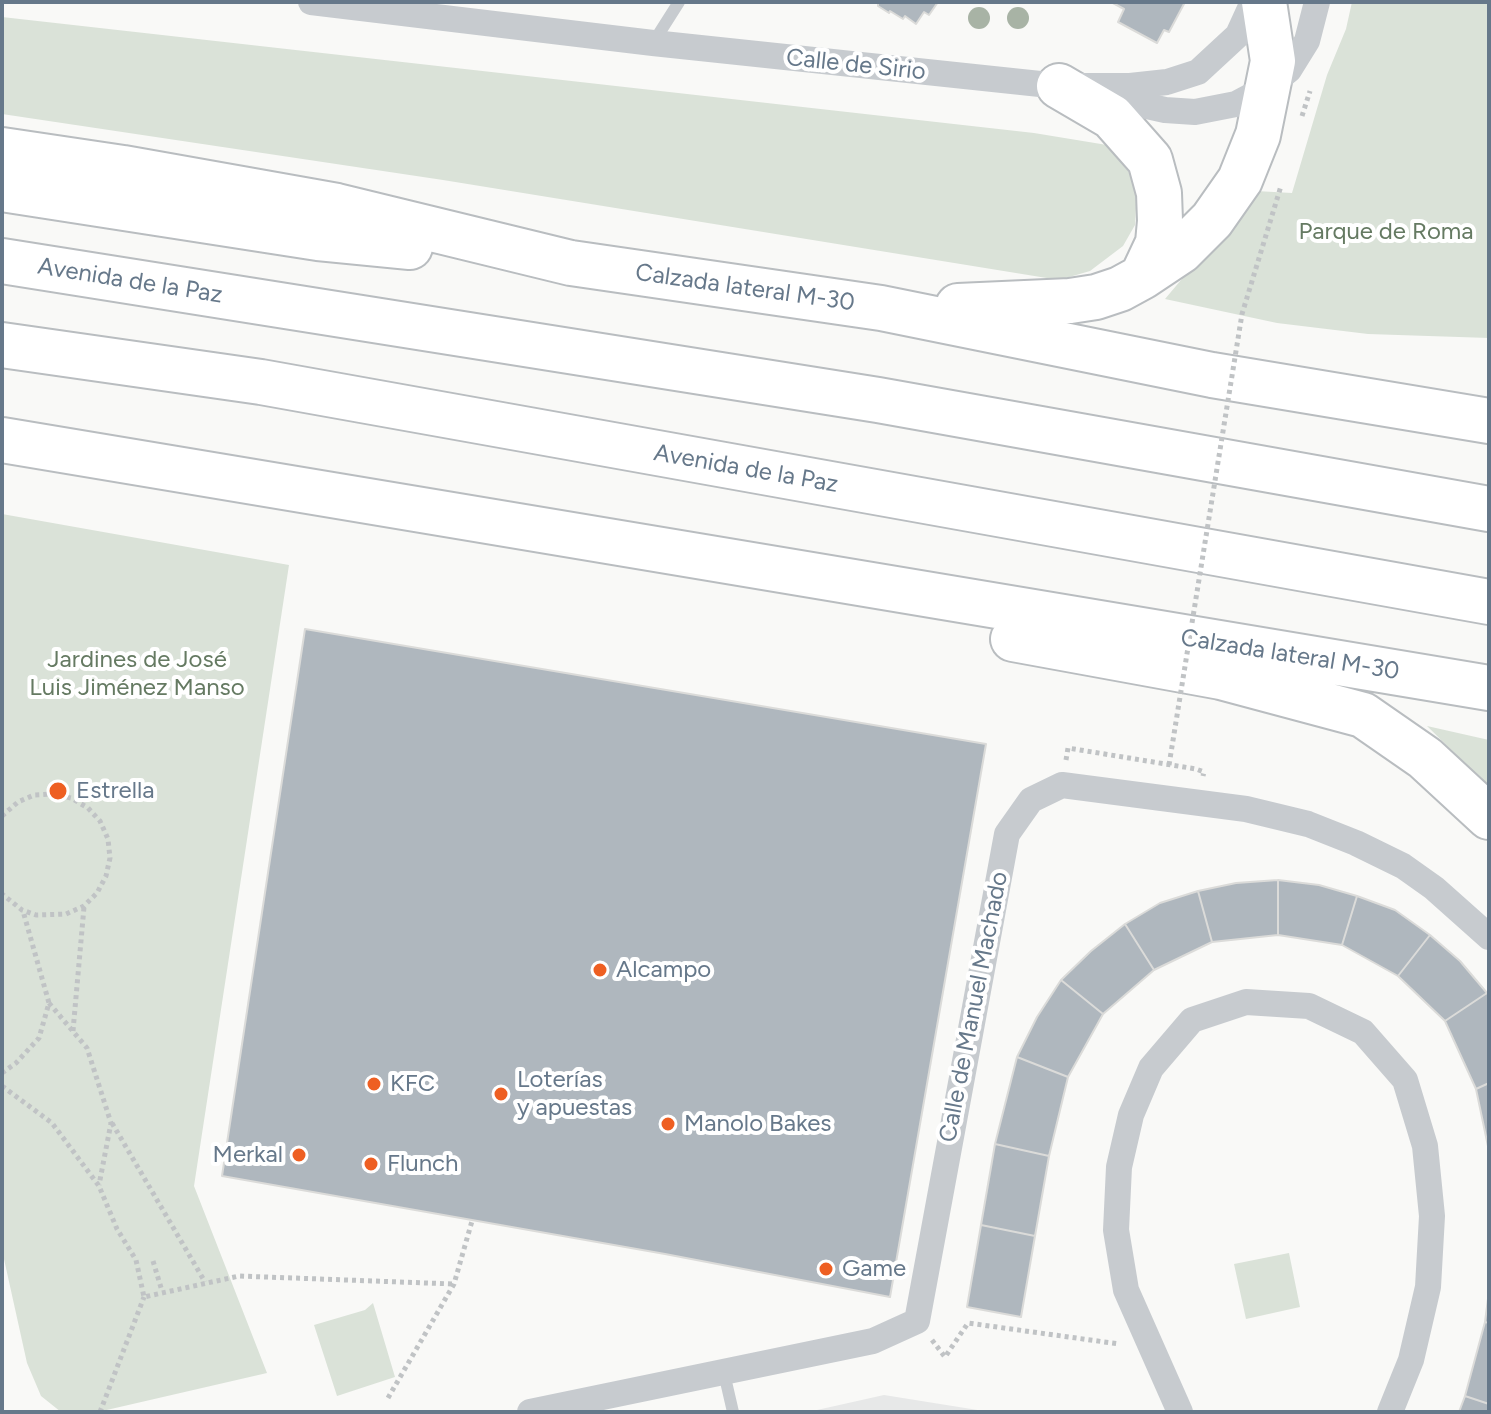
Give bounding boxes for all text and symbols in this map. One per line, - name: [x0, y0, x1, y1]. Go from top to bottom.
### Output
- street label: Calle de Sirio: [785, 43, 927, 87]
- park label: Parque de Roma: [1298, 218, 1474, 246]
- street label: Avenida de la Paz: [36, 252, 224, 310]
- street label: Calzada lateral M-30: [634, 258, 856, 318]
- street label: Avenida de la Paz: [652, 439, 840, 499]
- street label: Calzada lateral M-30: [1179, 623, 1401, 687]
- park label: Jardines de José Luis Jiménez Manso: [29, 646, 245, 702]
- place label: Estrella: [76, 777, 154, 805]
- marker: Estrella: [47, 780, 69, 802]
- street label: Calle de Manuel Machado: [934, 869, 1014, 1145]
- place label: Alcampo: [616, 956, 711, 984]
- marker: Alcampo: [591, 961, 609, 979]
- place label: Loterías y apuestas: [517, 1066, 632, 1122]
- place label: KFC: [390, 1070, 435, 1098]
- marker: KFC: [365, 1075, 383, 1093]
- marker: Loterías y apuestas: [492, 1085, 510, 1103]
- place label: Manolo Bakes: [684, 1110, 832, 1138]
- marker: Manolo Bakes: [659, 1115, 677, 1133]
- place label: Merkal: [213, 1141, 283, 1169]
- marker: Merkal: [290, 1146, 308, 1164]
- place label: Flunch: [387, 1150, 458, 1178]
- marker: Flunch: [362, 1155, 380, 1173]
- place label: Game: [842, 1255, 906, 1283]
- marker: Game: [817, 1260, 835, 1278]

